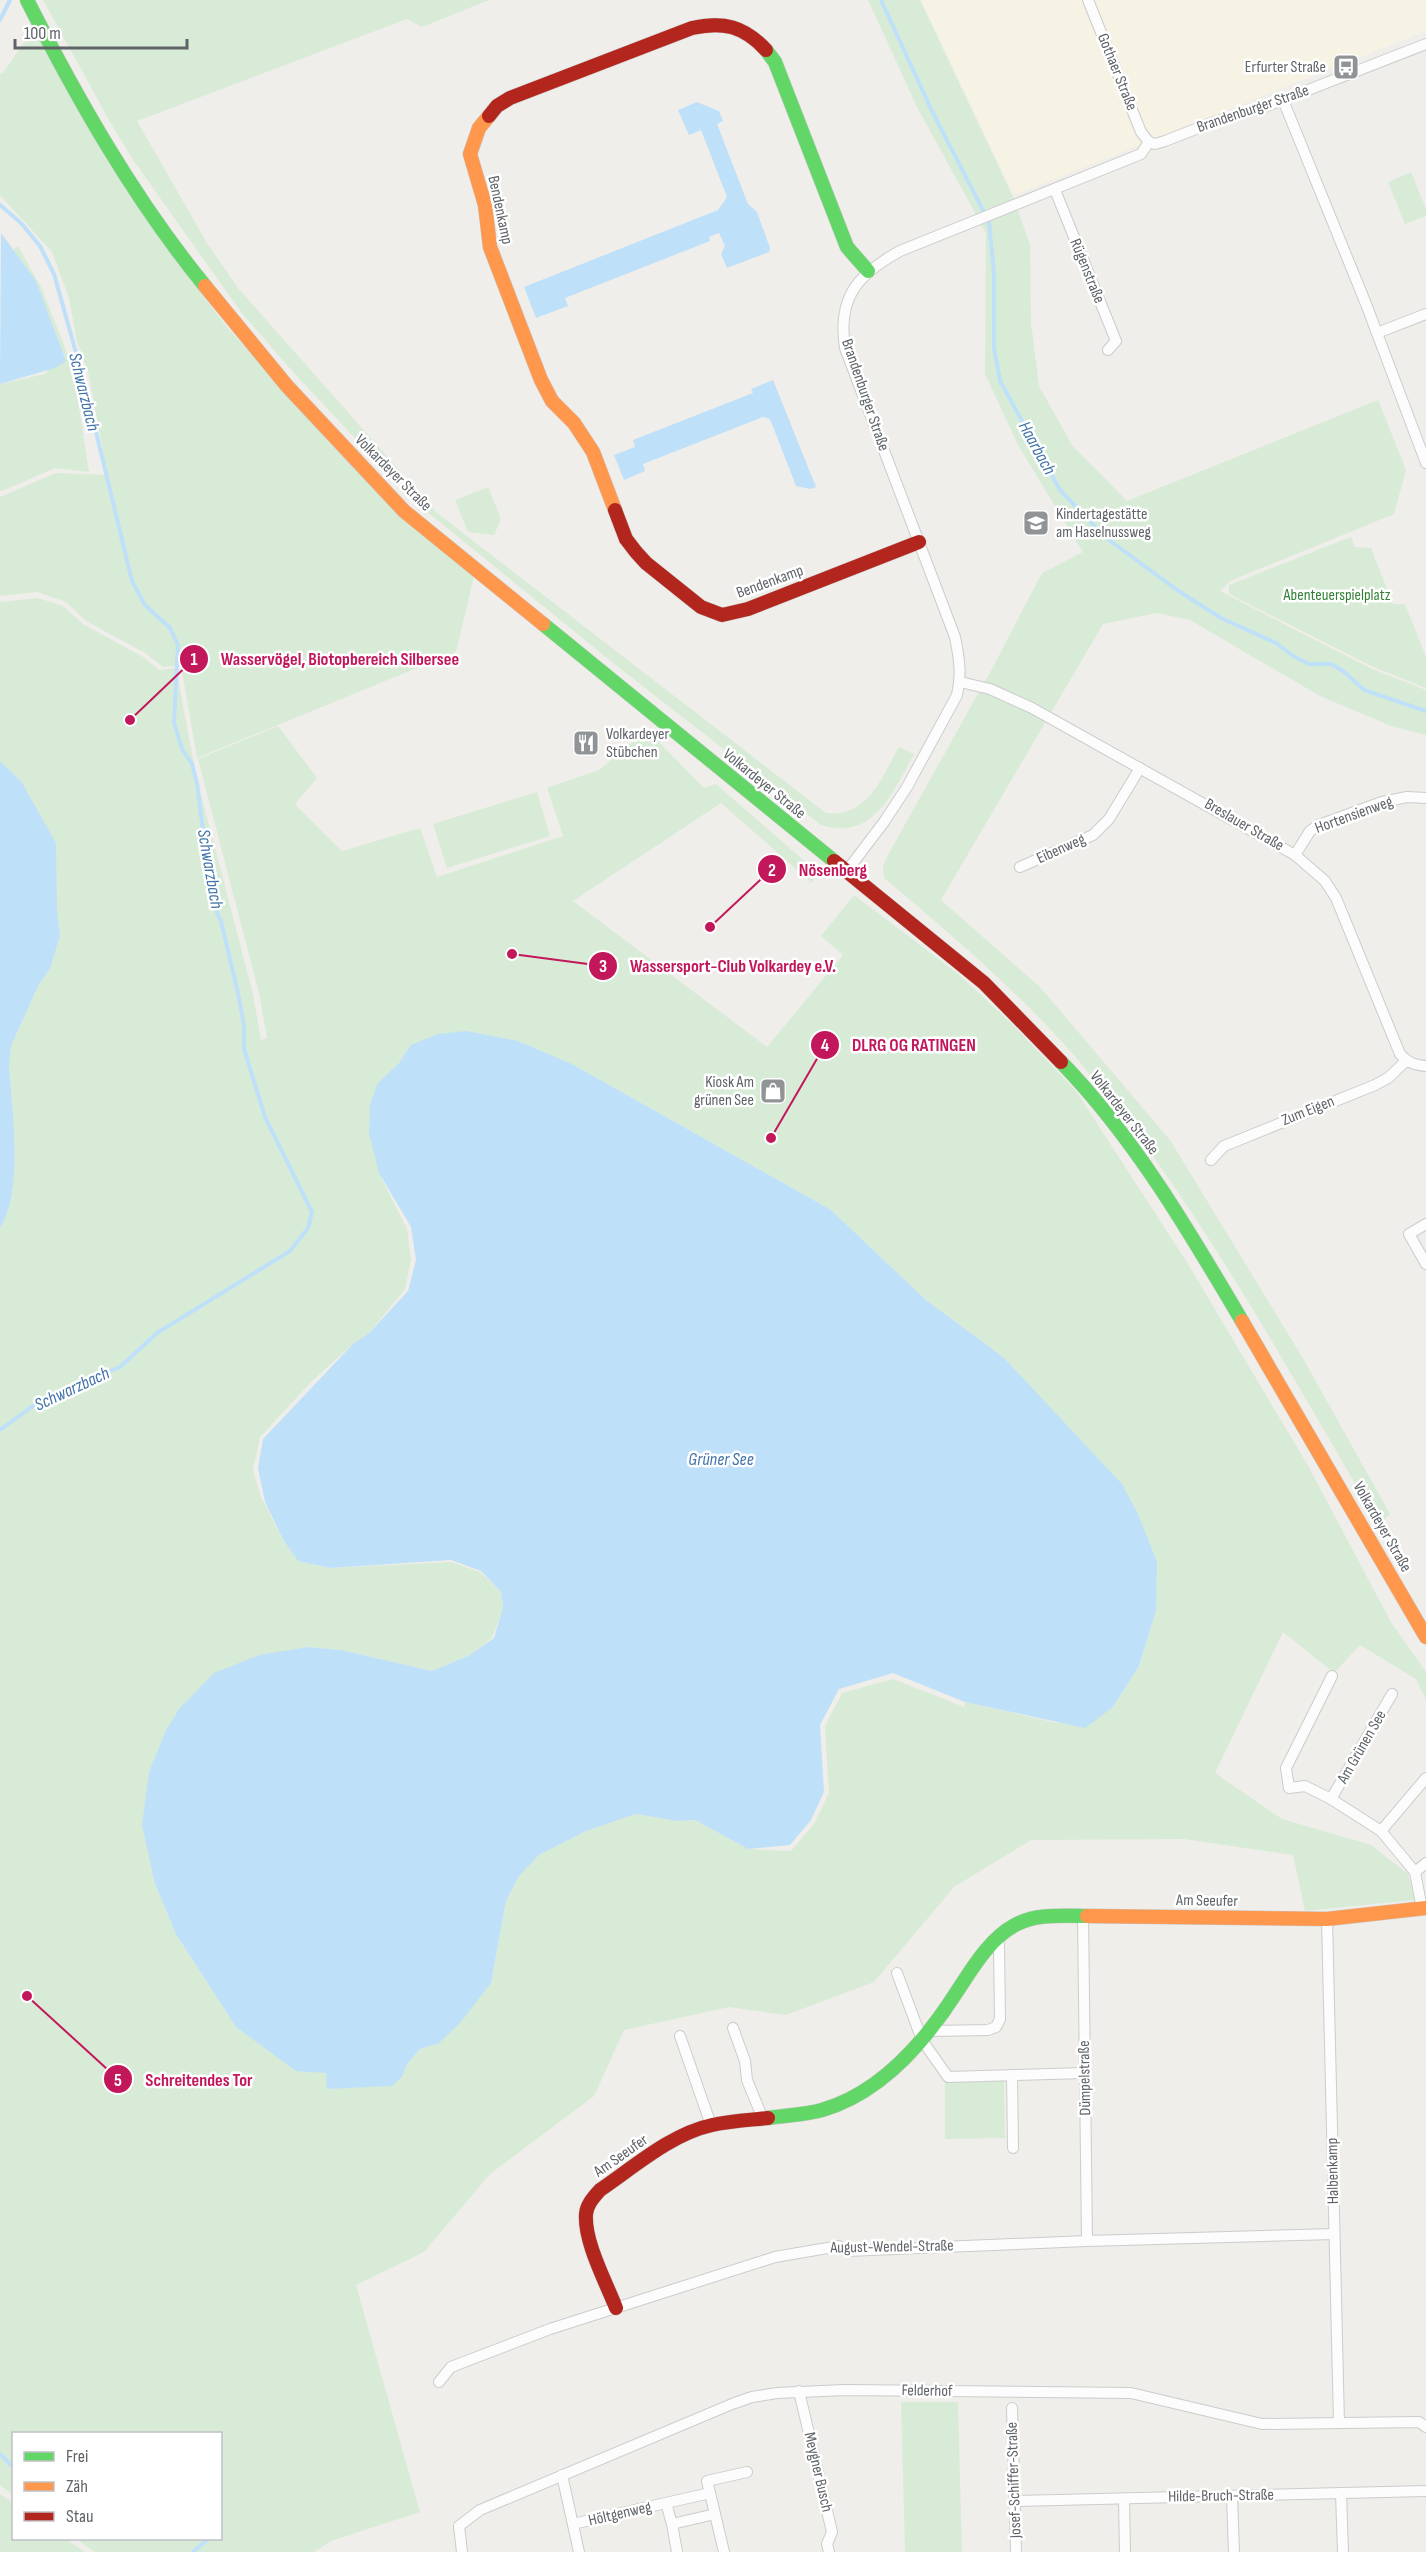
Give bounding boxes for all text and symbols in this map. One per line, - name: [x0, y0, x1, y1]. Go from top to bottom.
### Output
- scale bar: [15, 12, 188, 50]
- text: 100 m: [24, 23, 61, 44]
- street label: Gothaer Straße: [1093, 31, 1141, 113]
- bus stop icon: Erfurter Straße: [1331, 52, 1361, 82]
- place label: Erfurter Straße: [1245, 58, 1326, 77]
- street label: Brandenburger Straße: [1195, 81, 1311, 137]
- street label: Bendenkamp: [483, 174, 517, 246]
- street label: Rügenstraße: [1065, 236, 1109, 306]
- street label: Brandenburger Straße: [837, 337, 893, 453]
- water label: Schwarzbach: [64, 351, 104, 434]
- water label: Haarbach: [1014, 418, 1060, 479]
- street label: Volkardeyer Straße: [351, 431, 435, 515]
- place label: Kindertagestätte am Haselnussweg: [1056, 505, 1151, 542]
- school or university icon: Kindertagestätte am Haselnussweg: [1021, 508, 1051, 538]
- street label: Bendenkamp: [734, 561, 806, 603]
- park label: Abenteuerspielplatz: [1283, 586, 1391, 605]
- callout: Wasservögel, Biotopbereich Silbersee: [179, 641, 472, 677]
- text: 1: [190, 649, 198, 670]
- text: Wasservögel, Biotopbereich Silbersee: [221, 649, 459, 670]
- place label: Volkardeyer Stübchen: [606, 725, 669, 762]
- restaurant icon: Volkardeyer Stübchen: [571, 728, 601, 758]
- street label: Volkardeyer Straße: [719, 745, 809, 823]
- street label: Hortensienweg: [1313, 792, 1395, 838]
- street label: Breslauer Straße: [1201, 795, 1287, 855]
- water label: Schwarzbach: [193, 828, 227, 911]
- street label: Eibenweg: [1034, 830, 1088, 868]
- callout: Nösenberg: [757, 851, 879, 887]
- text: 2: [768, 860, 776, 881]
- text: Nösenberg: [799, 860, 868, 881]
- callout: Wassersport-Club Volkardey e.V.: [588, 948, 848, 984]
- text: 3: [599, 956, 607, 977]
- text: Wassersport-Club Volkardey e.V.: [630, 956, 836, 977]
- callout: DLRG OG RATINGEN: [810, 1027, 988, 1063]
- text: 4: [821, 1035, 830, 1056]
- text: DLRG OG RATINGEN: [852, 1035, 976, 1056]
- street label: Volkardeyer Straße: [1085, 1067, 1163, 1159]
- place label: Kiosk Am grünen See: [694, 1073, 754, 1110]
- shop icon: Kiosk Am grünen See: [758, 1076, 788, 1106]
- street label: Zum Eigen: [1279, 1092, 1337, 1130]
- water label: Schwarzbach: [31, 1362, 113, 1415]
- water label: Grüner See: [688, 1449, 754, 1470]
- street label: Volkardeyer Straße: [1349, 1479, 1415, 1575]
- street label: Am Grünen See: [1333, 1707, 1391, 1788]
- street label: Am Seeufer: [1175, 1891, 1238, 1911]
- street label: Dümpelstraße: [1075, 2040, 1095, 2116]
- callout: Schreitendes Tor: [103, 2061, 265, 2097]
- text: 5: [114, 2070, 122, 2091]
- text: Schreitendes Tor: [145, 2070, 253, 2091]
- street label: Am Seeufer: [589, 2130, 652, 2182]
- street label: Halbenkamp: [1323, 2138, 1343, 2204]
- street label: August-Wendel-Straße: [829, 2236, 954, 2258]
- street label: Felderhof: [901, 2381, 953, 2401]
- street label: Josef-Schiffer-Straße: [1002, 2422, 1026, 2539]
- street label: Meygner Busch: [800, 2430, 836, 2514]
- legend: [12, 2432, 222, 2540]
- text: Frei: [66, 2446, 88, 2467]
- text: Zäh: [66, 2476, 88, 2497]
- street label: Hilde-Bruch-Straße: [1168, 2486, 1274, 2506]
- street label: Höltgenweg: [587, 2498, 653, 2530]
- text: Stau: [66, 2506, 94, 2527]

